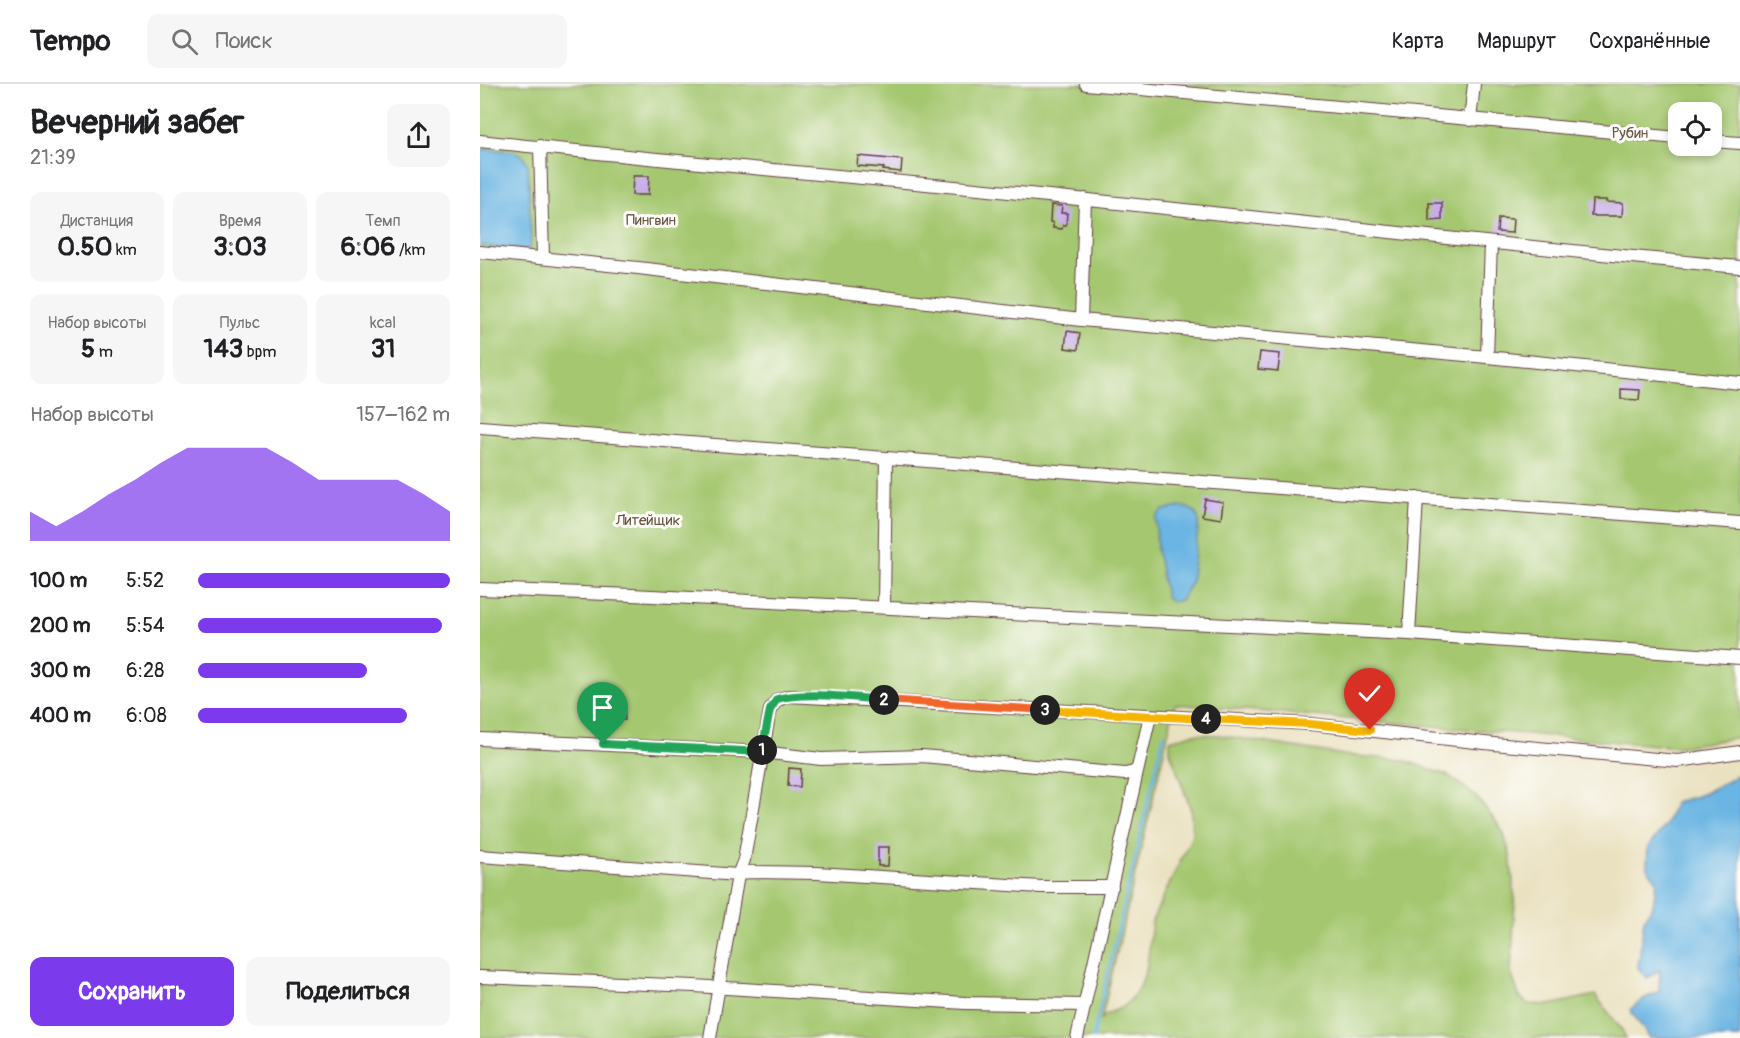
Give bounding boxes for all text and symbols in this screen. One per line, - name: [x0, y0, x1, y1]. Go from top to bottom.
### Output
- search box: [147, 14, 567, 68]
- text: Tempo: [30, 24, 111, 59]
- icon: search: [168, 25, 201, 58]
- text: Поиск: [216, 27, 273, 55]
- text: Карта: [1392, 28, 1444, 55]
- text: Маршрут: [1477, 28, 1556, 55]
- text: Сохранённые: [1589, 28, 1710, 55]
- text: Вечерний забег: [30, 102, 244, 143]
- map controls: [1668, 102, 1722, 156]
- button: locate: [1668, 102, 1722, 156]
- button: share: [387, 104, 450, 167]
- park label: Рубин: [1612, 124, 1648, 143]
- text: 21:39: [30, 145, 76, 170]
- text: Дистанция: [61, 211, 133, 231]
- text: Время: [219, 211, 261, 231]
- text: Темп: [365, 211, 401, 231]
- park label: Пингвин: [626, 211, 676, 230]
- text: 0.50: [57, 231, 112, 263]
- text: 3:03: [213, 231, 267, 263]
- text: 6:06: [340, 231, 395, 263]
- text: km: [112, 240, 137, 260]
- text: /km: [395, 240, 426, 260]
- text: Набор высоты: [47, 313, 147, 333]
- text: Пульс: [220, 313, 260, 333]
- text: kcal: [370, 313, 396, 333]
- text: 5: [81, 333, 95, 365]
- text: 143: [204, 333, 243, 365]
- text: 31: [371, 333, 395, 365]
- text: m: [95, 342, 113, 362]
- text: bpm: [243, 342, 276, 362]
- text: Набор высоты: [30, 402, 154, 427]
- text: 157–162 m: [356, 402, 450, 427]
- park label: Литейщик: [615, 511, 680, 530]
- text: 100 m: [30, 568, 87, 593]
- text: 5:52: [126, 568, 164, 593]
- text: 200 m: [30, 613, 91, 638]
- text: 5:54: [126, 613, 165, 638]
- text: 300 m: [30, 658, 91, 683]
- text: 6:28: [126, 658, 164, 683]
- pin: [1344, 668, 1395, 730]
- icon: check: [1353, 677, 1386, 710]
- pin: [577, 682, 628, 744]
- pin: 2: [869, 685, 899, 715]
- text: 2: [880, 690, 888, 710]
- icon: arrive: [586, 691, 619, 724]
- pin: 3: [1030, 695, 1060, 725]
- text: 3: [1041, 700, 1049, 720]
- text: 400 m: [30, 703, 91, 728]
- text: 6:08: [126, 703, 167, 728]
- pin: 4: [1191, 704, 1221, 734]
- text: 4: [1201, 709, 1211, 729]
- pin: 1: [747, 735, 777, 765]
- text: 1: [759, 740, 765, 760]
- button: Сохранить: [30, 957, 234, 1026]
- button: Поделиться: [246, 957, 450, 1026]

